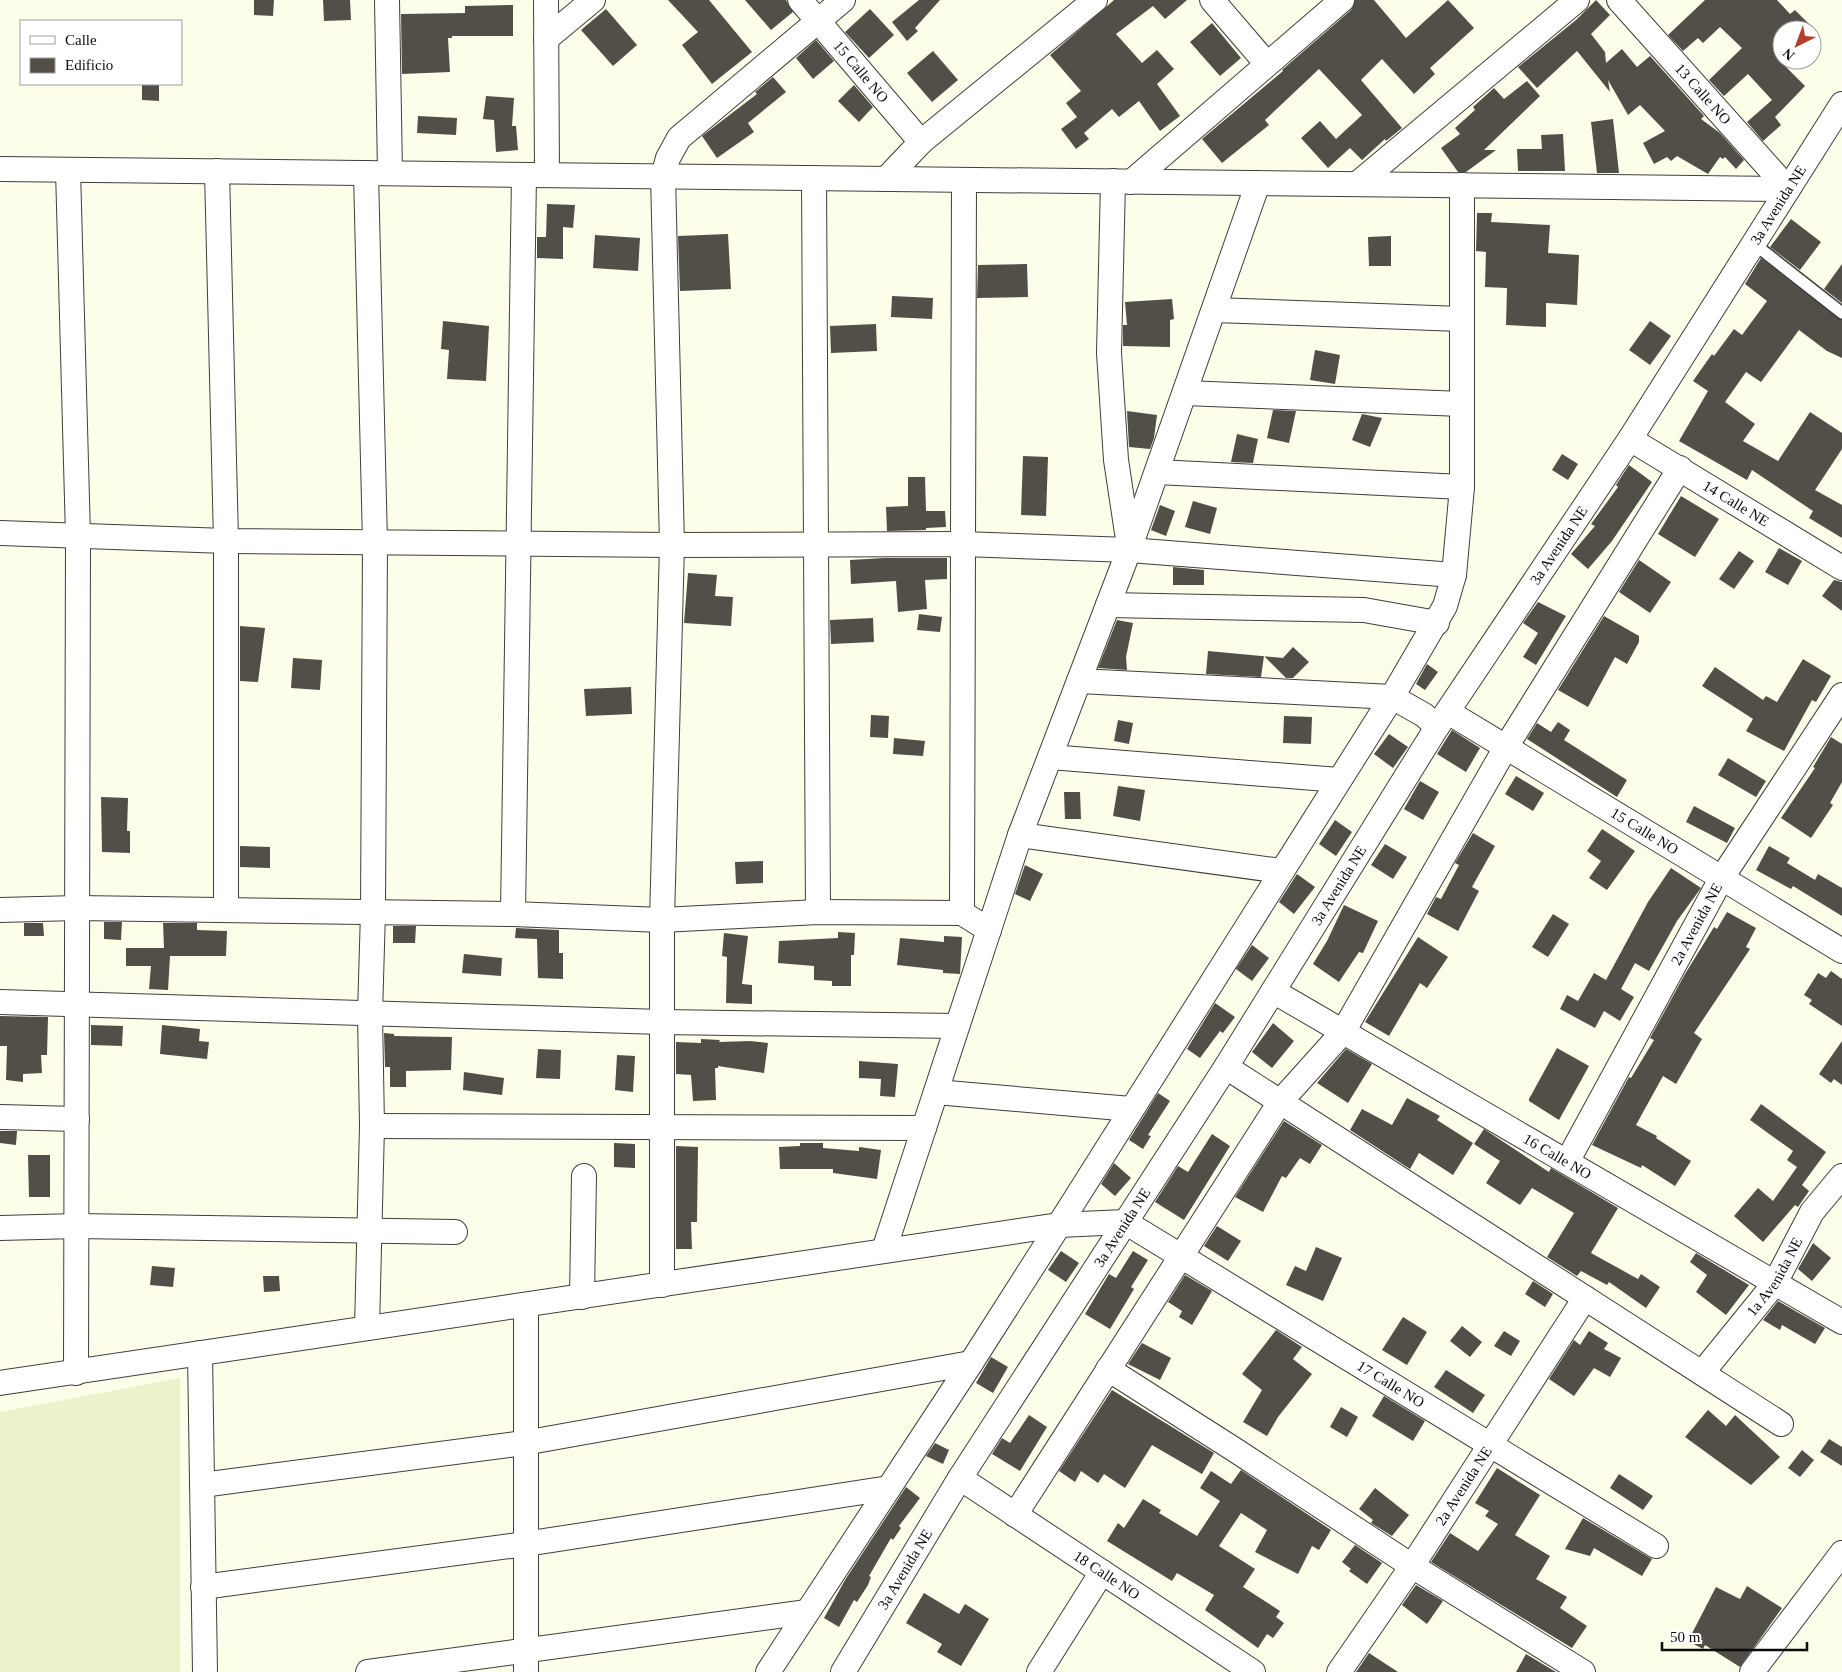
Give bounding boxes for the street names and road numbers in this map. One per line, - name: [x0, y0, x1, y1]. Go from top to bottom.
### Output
- street label: 15 Calle NO: [830, 37, 892, 106]
- street label: 13 Calle NO: [1672, 60, 1734, 128]
- street label: 3a Avenida NE: [1747, 162, 1809, 247]
- street label: 14 Calle NE: [1700, 477, 1772, 530]
- street label: 3a Avenida NE: [1527, 503, 1591, 587]
- street label: 15 Calle NO: [1608, 805, 1681, 858]
- street label: 3a Avenida NE: [1308, 843, 1369, 928]
- street label: 2a Avenida NE: [1668, 880, 1725, 968]
- street label: 16 Calle NO: [1521, 1130, 1594, 1183]
- street label: 3a Avenida NE: [1091, 1185, 1153, 1270]
- street label: 1a Avenida NE: [1743, 1235, 1805, 1319]
- street label: 17 Calle NO: [1354, 1358, 1427, 1411]
- street label: 2a Avenida NE: [1432, 1444, 1495, 1528]
- street label: 3a Avenida NE: [875, 1526, 935, 1612]
- street label: 18 Calle NO: [1071, 1548, 1143, 1603]

